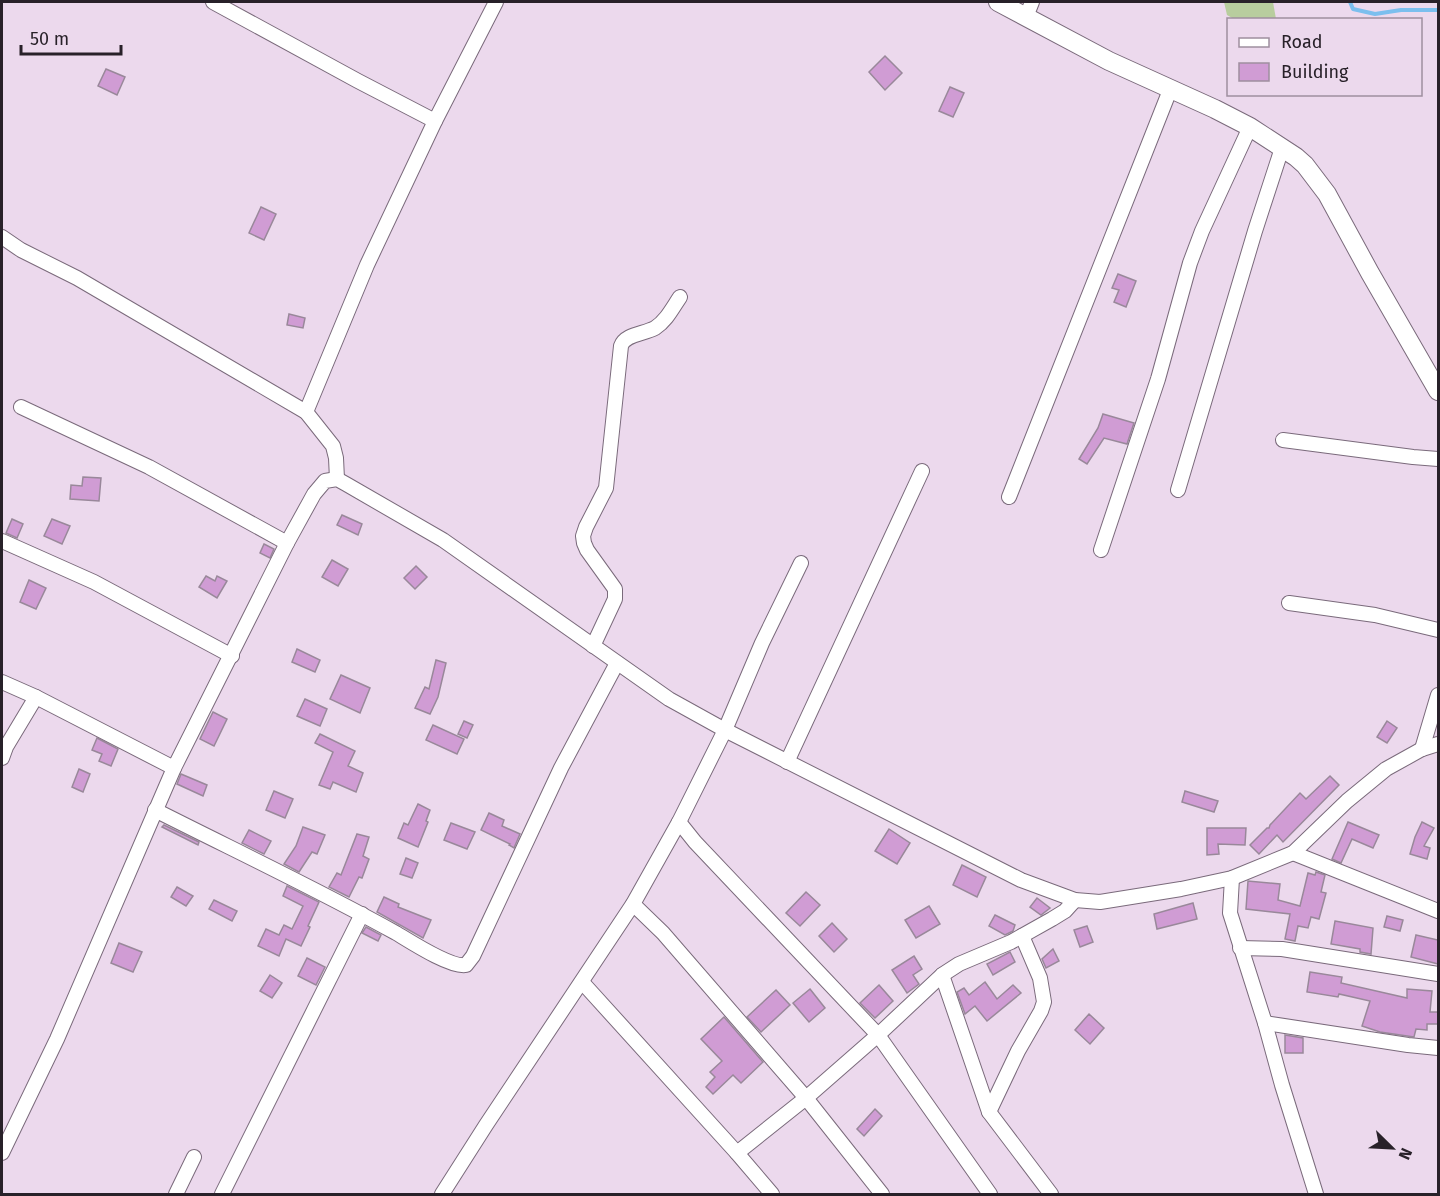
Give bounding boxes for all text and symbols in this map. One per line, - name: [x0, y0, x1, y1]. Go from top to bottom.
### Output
- scale bar: [21, 18, 122, 56]
- legend: [1227, 18, 1422, 96]
- text: 50 m: [30, 28, 69, 50]
- text: Road: [1281, 31, 1323, 53]
- text: Building: [1281, 61, 1349, 83]
- north arrow: [1362, 1118, 1422, 1178]
- text: N: [1394, 1145, 1416, 1163]

